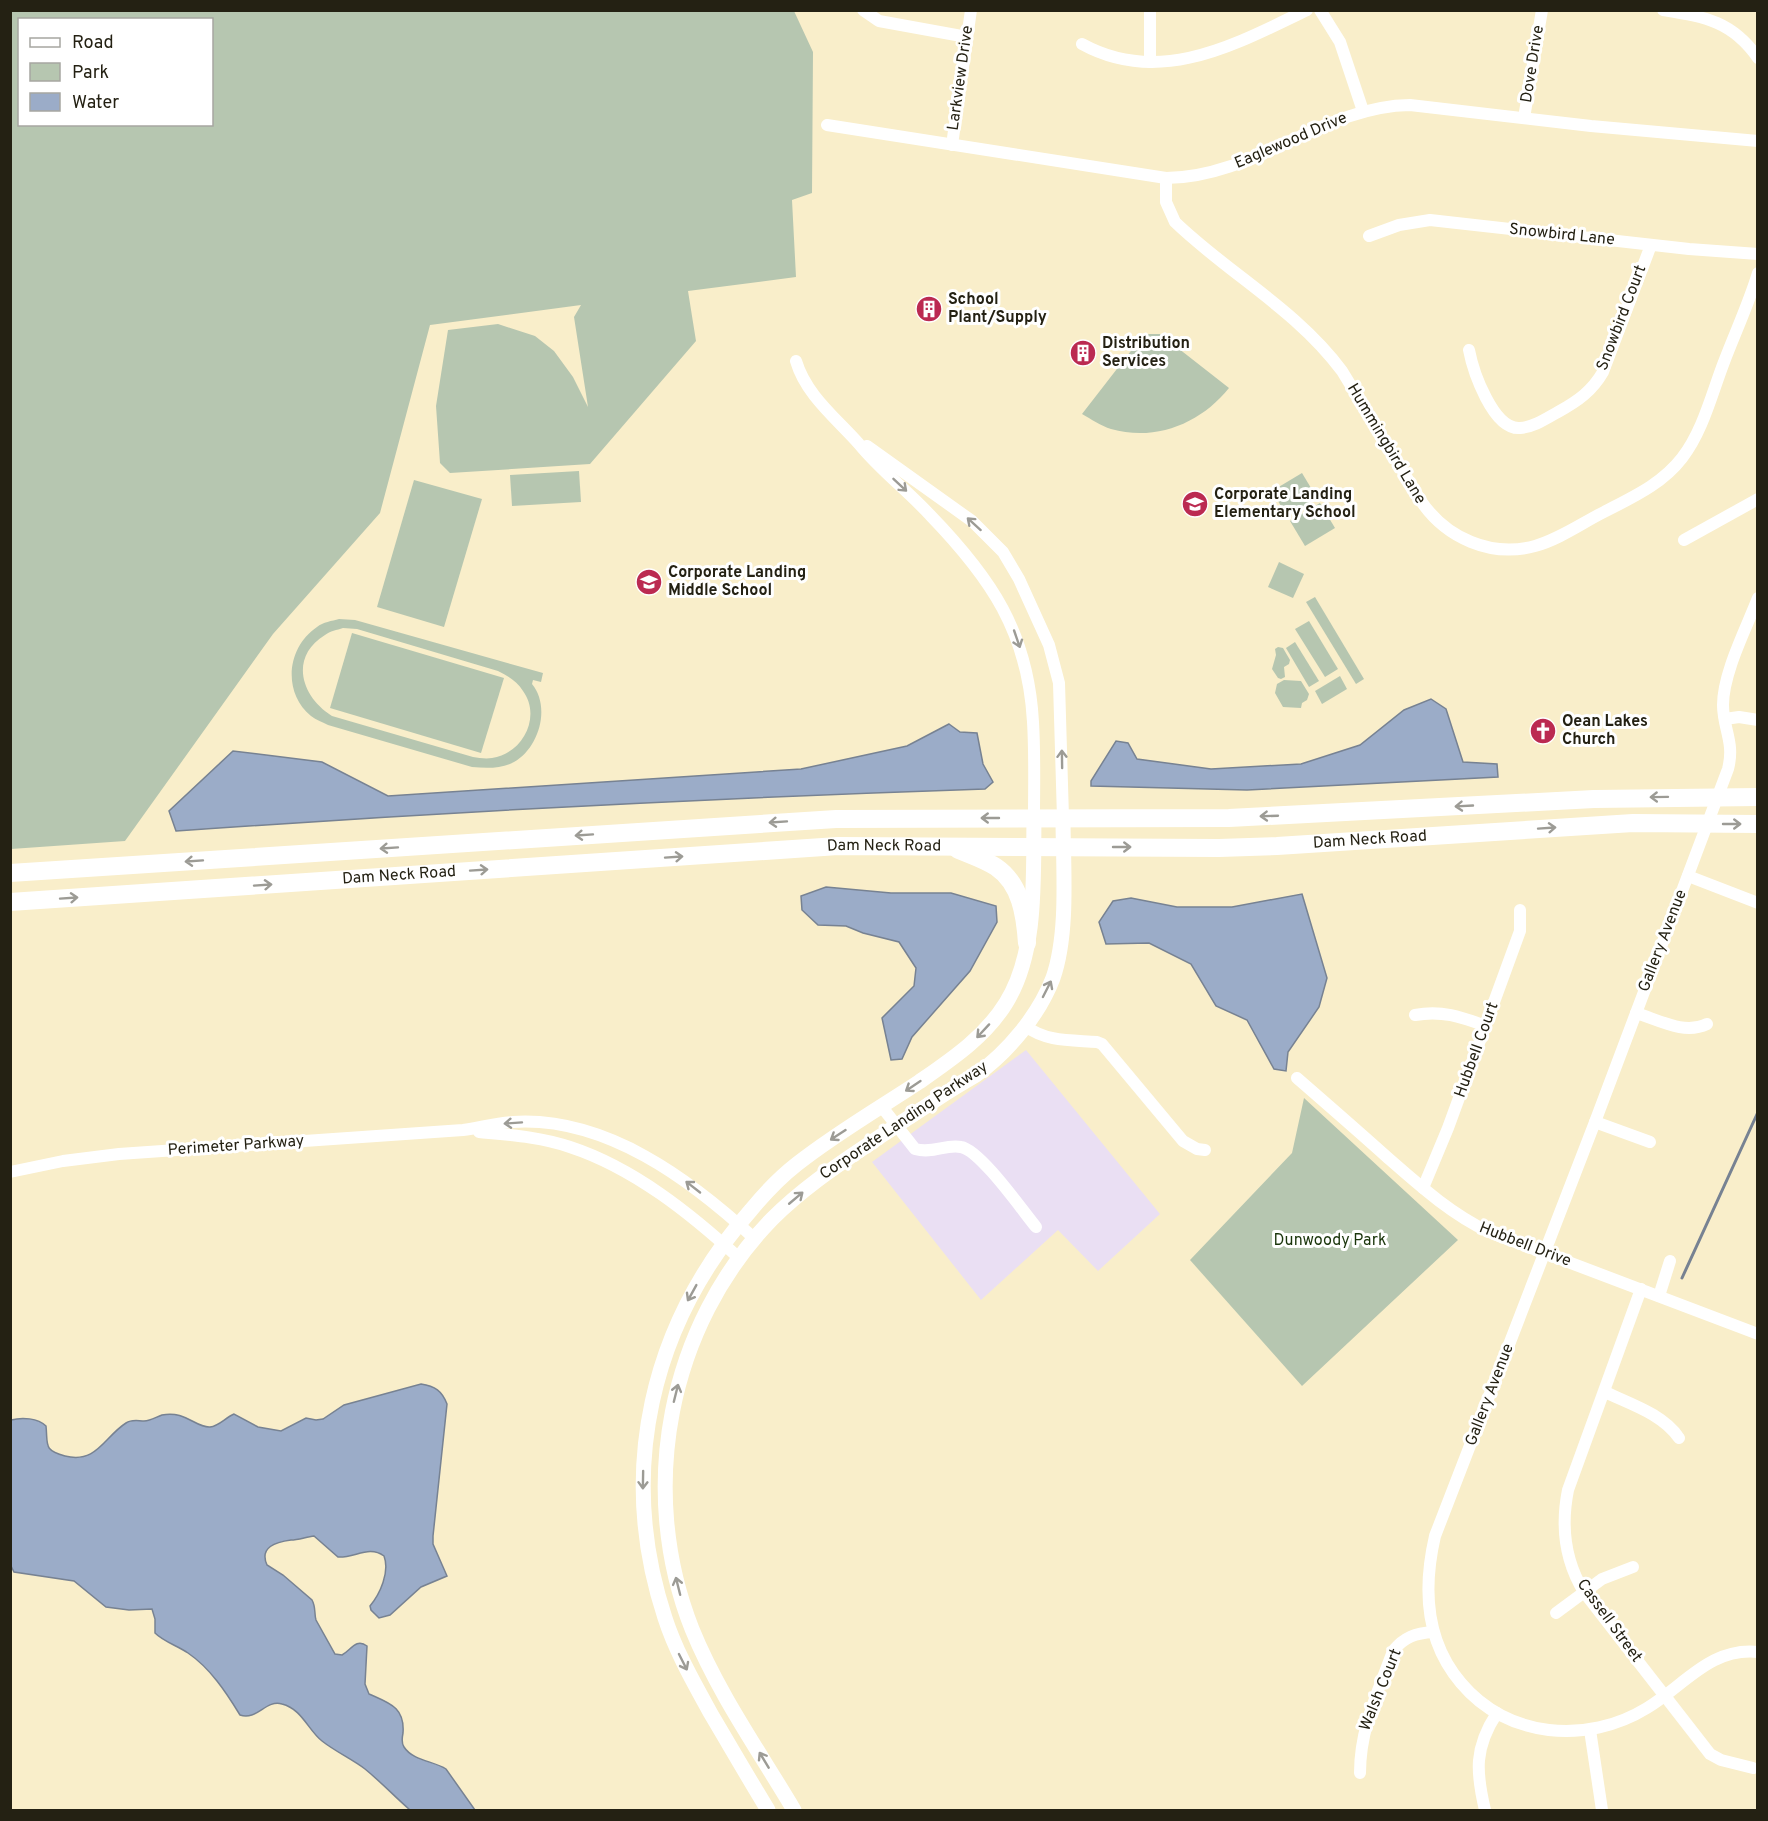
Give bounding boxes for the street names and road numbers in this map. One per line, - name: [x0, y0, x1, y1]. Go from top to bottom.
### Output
- street label: Larkview Drive: [944, 24, 978, 132]
- street label: Dove Drive: [1517, 24, 1549, 104]
- street label: Eaglewood Drive: [1232, 108, 1350, 174]
- street label: Snowbird Lane: [1508, 220, 1616, 250]
- street label: Snowbird Court: [1593, 262, 1651, 374]
- street label: Hummingbird Lane: [1342, 380, 1430, 508]
- street label: Dam Neck Road: [1312, 826, 1427, 854]
- street label: Dam Neck Road: [826, 836, 941, 857]
- street label: Dam Neck Road: [341, 862, 457, 890]
- street label: Gallery Avenue: [1634, 887, 1692, 995]
- street label: Hubbell Court: [1450, 999, 1504, 1101]
- street label: Corporate Landing Parkway: [816, 1057, 992, 1185]
- street label: Perimeter Parkway: [167, 1131, 305, 1161]
- street label: Hubbell Drive: [1476, 1218, 1574, 1272]
- street label: Gallery Avenue: [1461, 1341, 1519, 1449]
- street label: Cassell Street: [1572, 1575, 1646, 1667]
- street label: Walsh Court: [1355, 1646, 1407, 1734]

